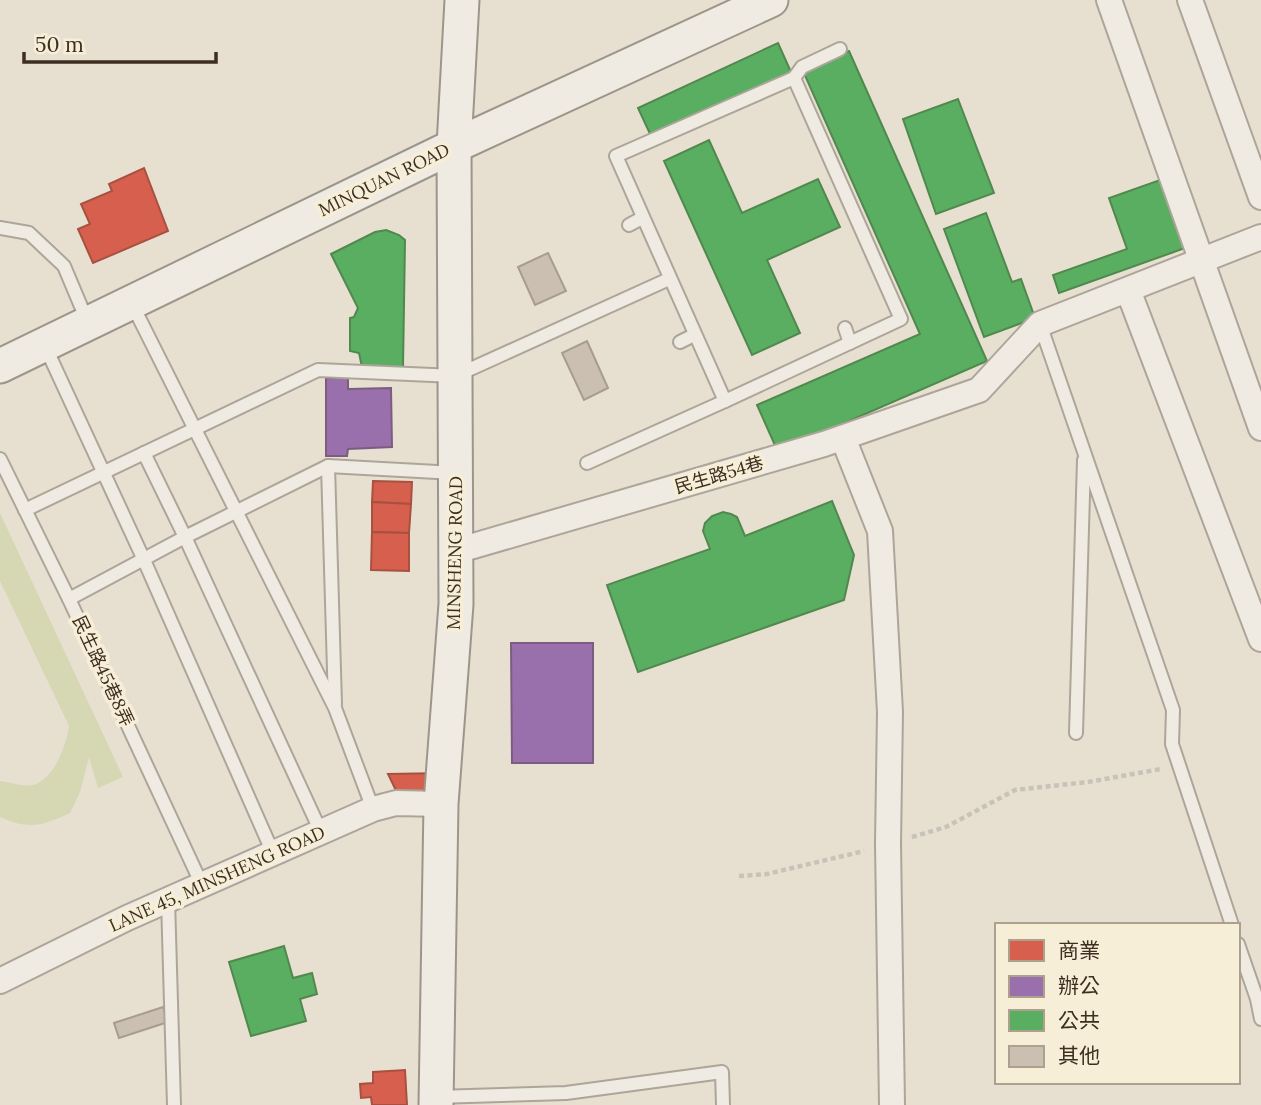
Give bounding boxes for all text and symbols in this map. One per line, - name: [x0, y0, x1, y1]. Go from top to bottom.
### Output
- scale bar: [24, 21, 217, 65]
- text: 50 m: [35, 31, 84, 58]
- street label: MINQUAN ROAD: [314, 138, 453, 221]
- street label: 民生路54巷: [672, 451, 766, 498]
- street label: MINSHENG ROAD: [442, 476, 467, 630]
- street label: 民生路45巷8弄: [68, 612, 139, 730]
- street label: LANE 45, MINSHENG ROAD: [105, 820, 328, 937]
- legend: [995, 923, 1240, 1084]
- text: 商業: [1058, 937, 1100, 964]
- text: 辦公: [1058, 972, 1100, 999]
- text: 公共: [1058, 1007, 1100, 1034]
- text: 其他: [1058, 1042, 1100, 1069]

